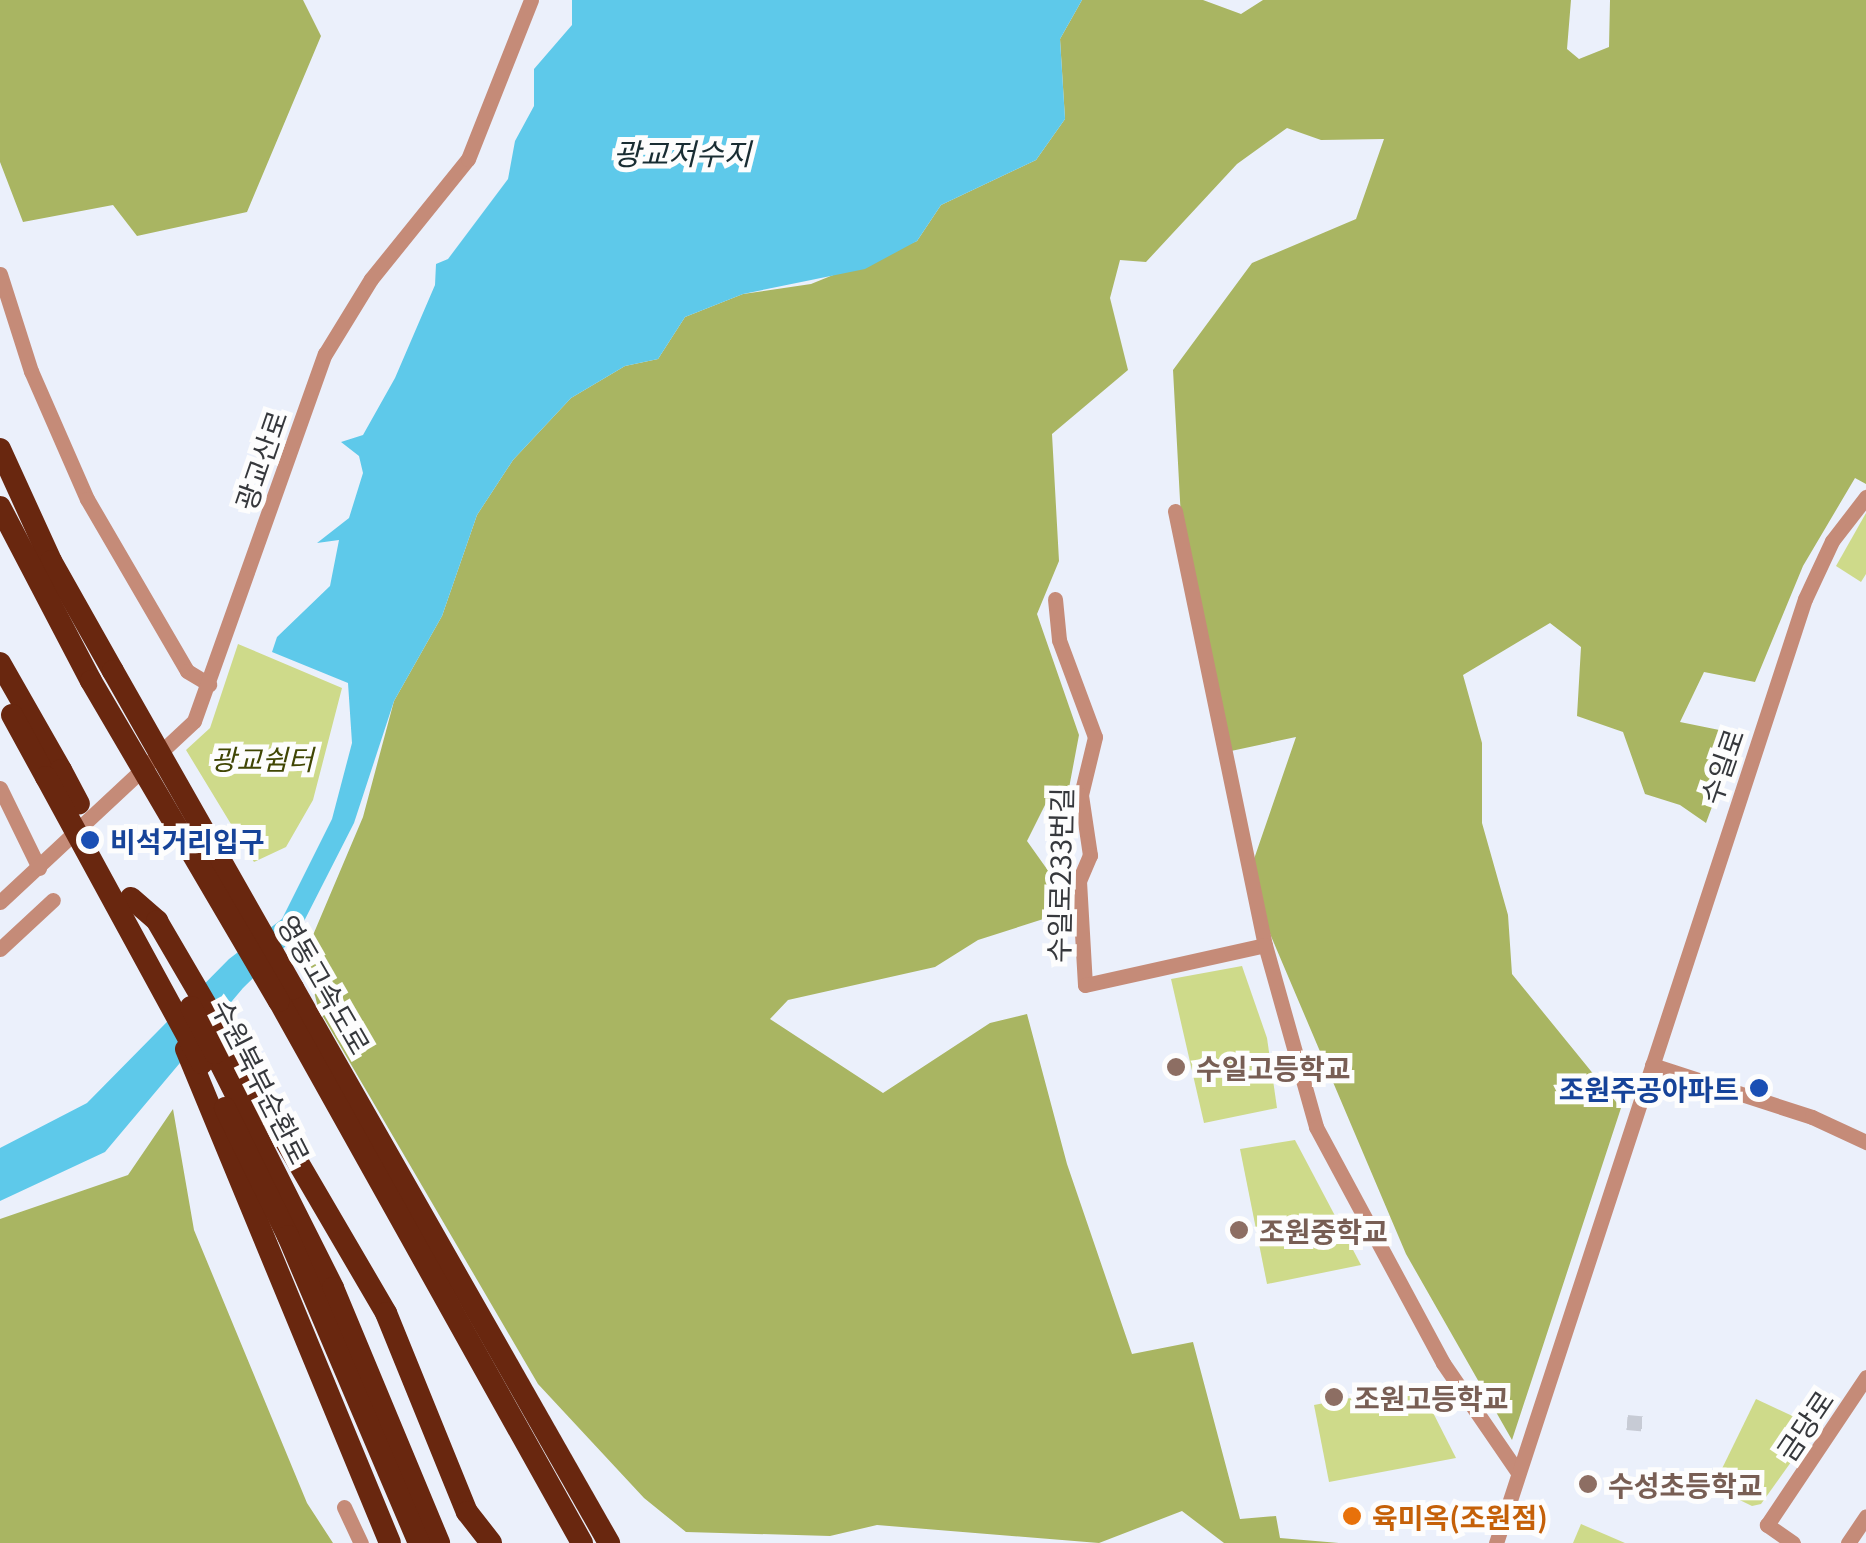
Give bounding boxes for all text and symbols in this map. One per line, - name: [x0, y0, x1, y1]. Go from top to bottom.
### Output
- water label: 광교저수지: [613, 134, 751, 170]
- street label: 광교산로: [227, 406, 293, 514]
- street label: 수일로: [1693, 724, 1749, 808]
- park label: 광교쉼터: [210, 741, 314, 775]
- street label: 수일로233번길: [1041, 787, 1077, 963]
- place label: 비석거리입구: [110, 823, 265, 857]
- marker: 비석거리입구: [79, 829, 101, 851]
- street label: 영동고속도로: [272, 909, 378, 1059]
- street label: 수원북부순환로: [206, 993, 318, 1169]
- place label: 수일고등학교: [1196, 1050, 1351, 1084]
- marker: 수일고등학교: [1165, 1056, 1187, 1078]
- place label: 조원주공아파트: [1559, 1071, 1739, 1105]
- marker: 조원주공아파트: [1748, 1077, 1770, 1099]
- place label: 조원중학교: [1259, 1213, 1388, 1247]
- marker: 조원중학교: [1228, 1219, 1250, 1241]
- place label: 조원고등학교: [1354, 1380, 1509, 1414]
- street label: 금당로: [1768, 1384, 1840, 1466]
- marker: 조원고등학교: [1323, 1386, 1345, 1408]
- place label: 수성초등학교: [1608, 1467, 1763, 1501]
- marker: 수성초등학교: [1577, 1473, 1599, 1495]
- place label: 육미옥(조원점): [1372, 1499, 1548, 1533]
- marker: 육미옥(조원점): [1341, 1505, 1363, 1527]

